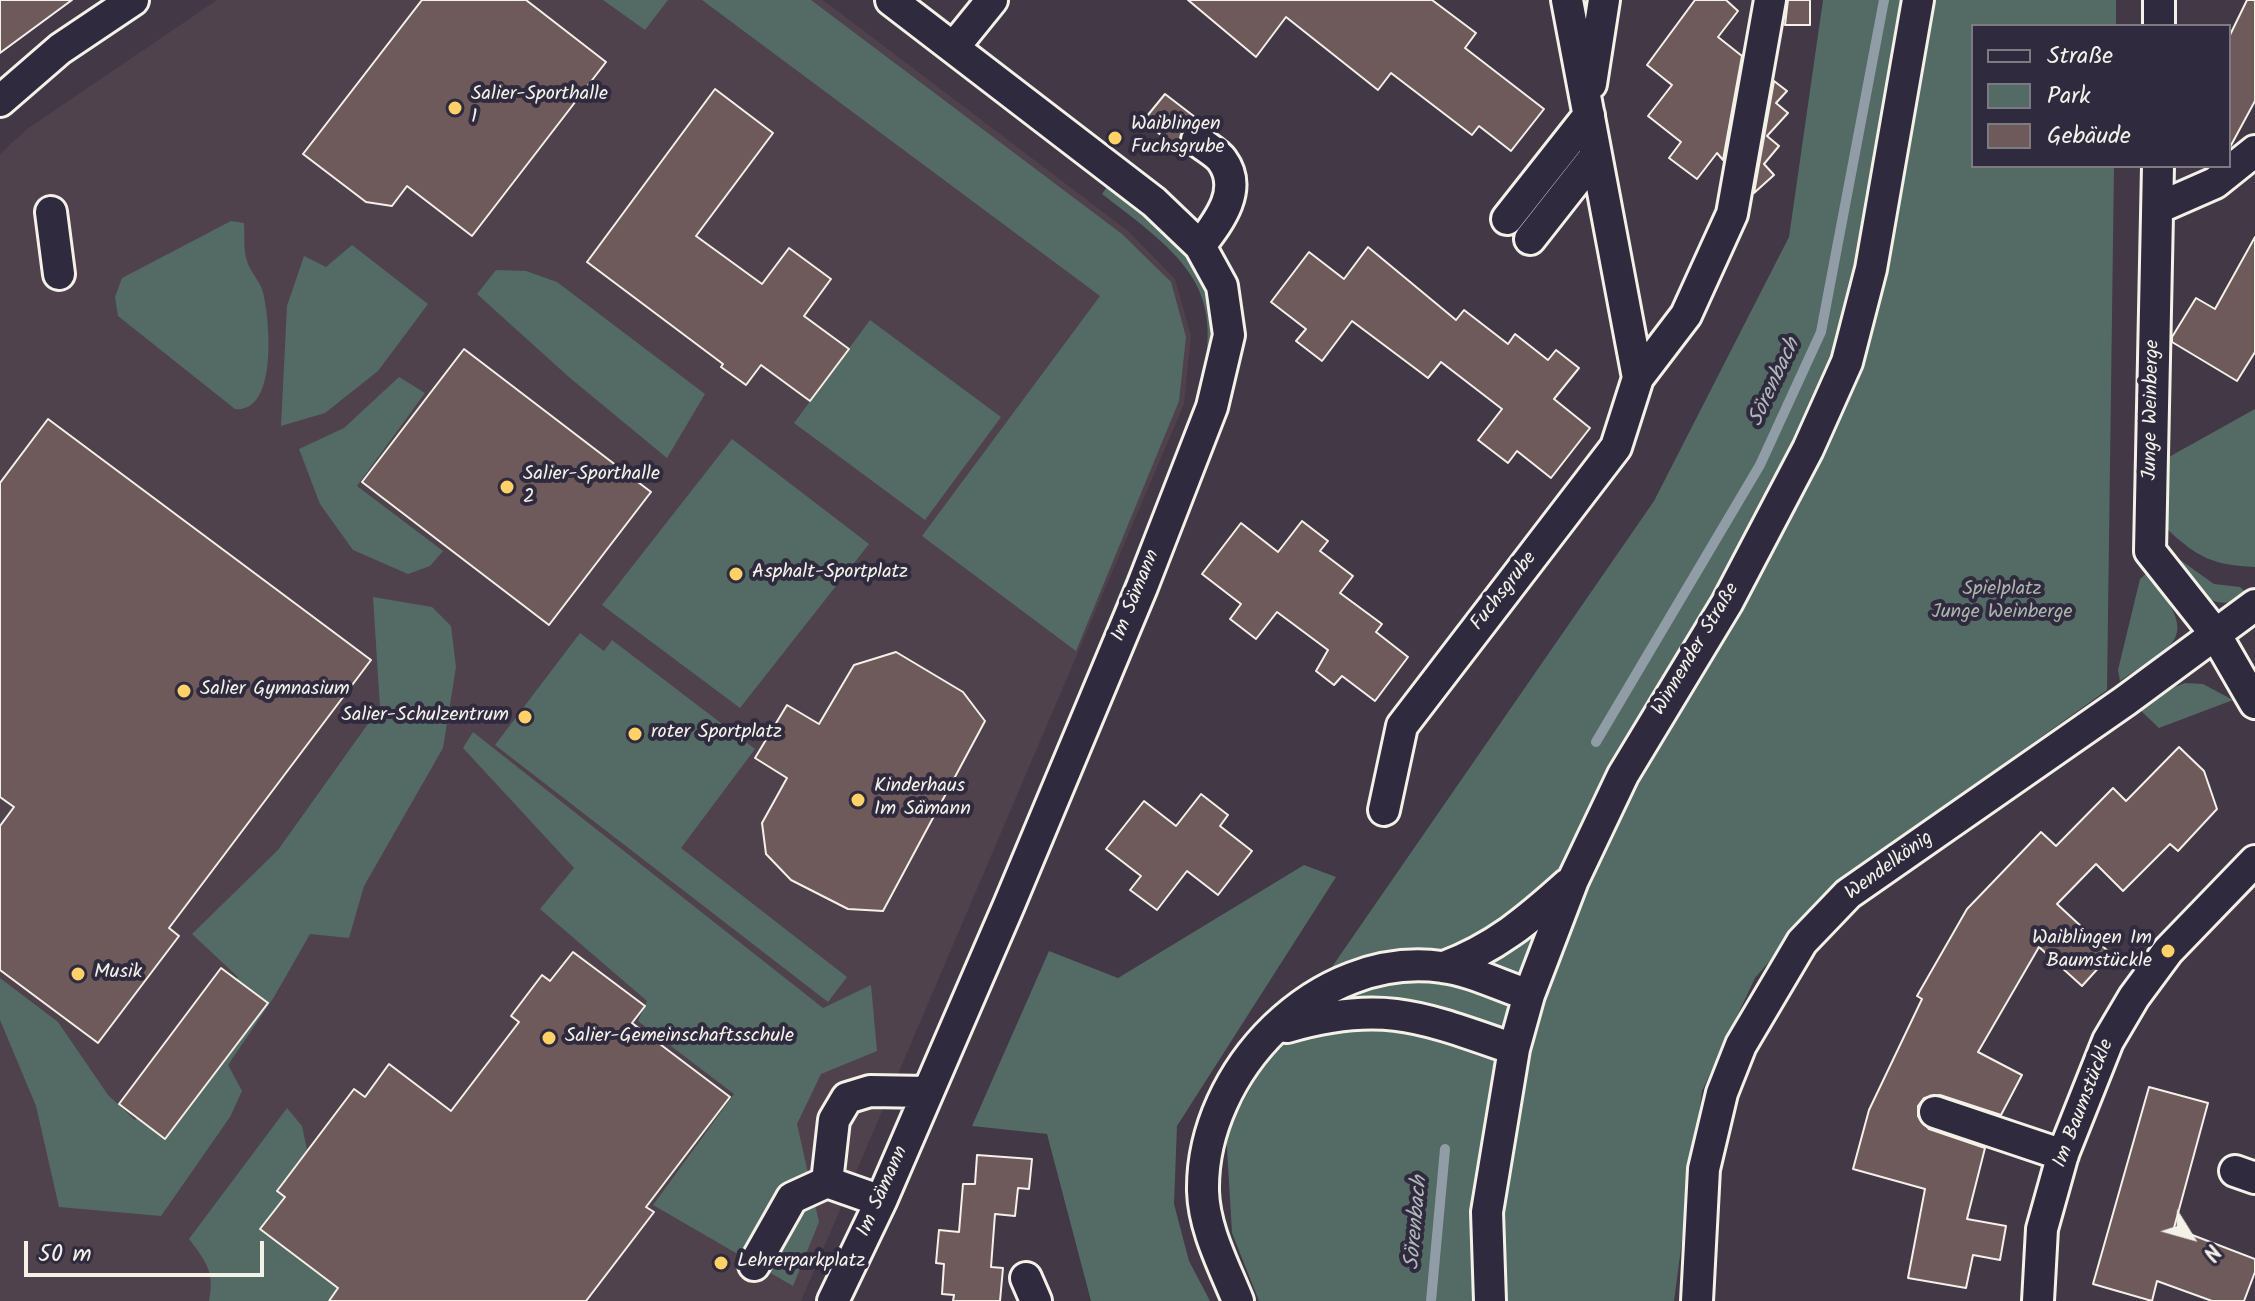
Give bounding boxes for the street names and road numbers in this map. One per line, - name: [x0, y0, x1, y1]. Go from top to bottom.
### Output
- street label: Junge Weinberge: [2140, 339, 2166, 481]
- street label: Im Sämann: [1108, 547, 1166, 645]
- street label: Fuchsgrube: [1467, 548, 1543, 636]
- street label: Winnender Straße: [1648, 580, 1746, 720]
- street label: Wendelkönig: [1841, 827, 1939, 907]
- street label: Im Baumstückle: [2049, 1036, 2121, 1172]
- street label: Im Sämann: [853, 1143, 915, 1241]

